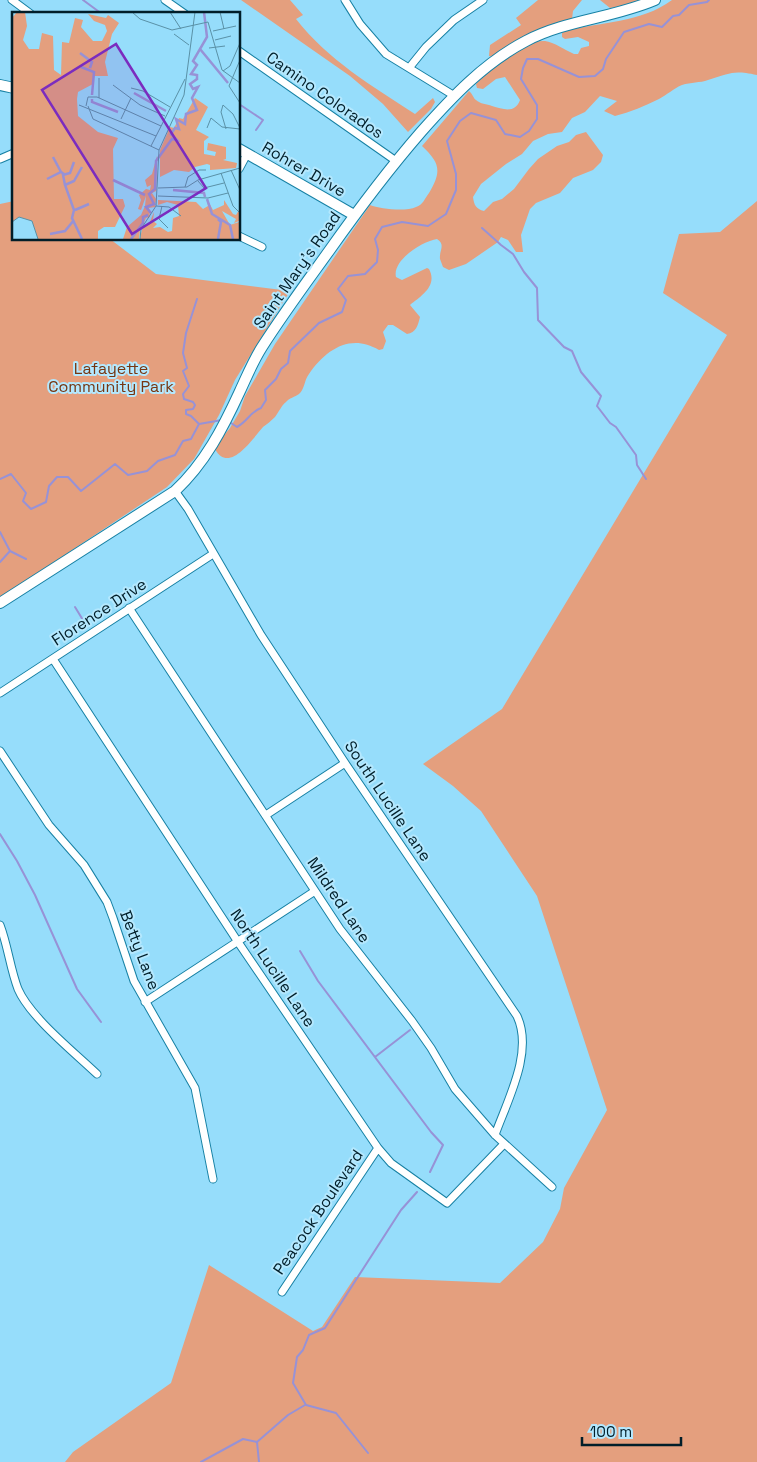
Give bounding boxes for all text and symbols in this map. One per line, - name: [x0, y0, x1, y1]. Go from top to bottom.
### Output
- inset map: [12, 12, 240, 240]
- street label: Camino Colorados: [262, 47, 388, 143]
- street label: Rohrer Drive: [258, 137, 350, 201]
- street label: Saint Mary's Road: [249, 207, 345, 333]
- park label: Lafayette Community Park: [48, 358, 174, 397]
- street label: Florence Drive: [48, 574, 150, 650]
- street label: South Lucille Lane: [340, 737, 436, 865]
- street label: Mildred Lane: [303, 853, 375, 947]
- street label: North Lucille Lane: [226, 905, 320, 1031]
- street label: Betty Lane: [115, 907, 165, 993]
- street label: Peacock Boulevard: [268, 1145, 368, 1279]
- scale bar: [582, 1414, 681, 1446]
- text: 100 m: [590, 1422, 632, 1441]

